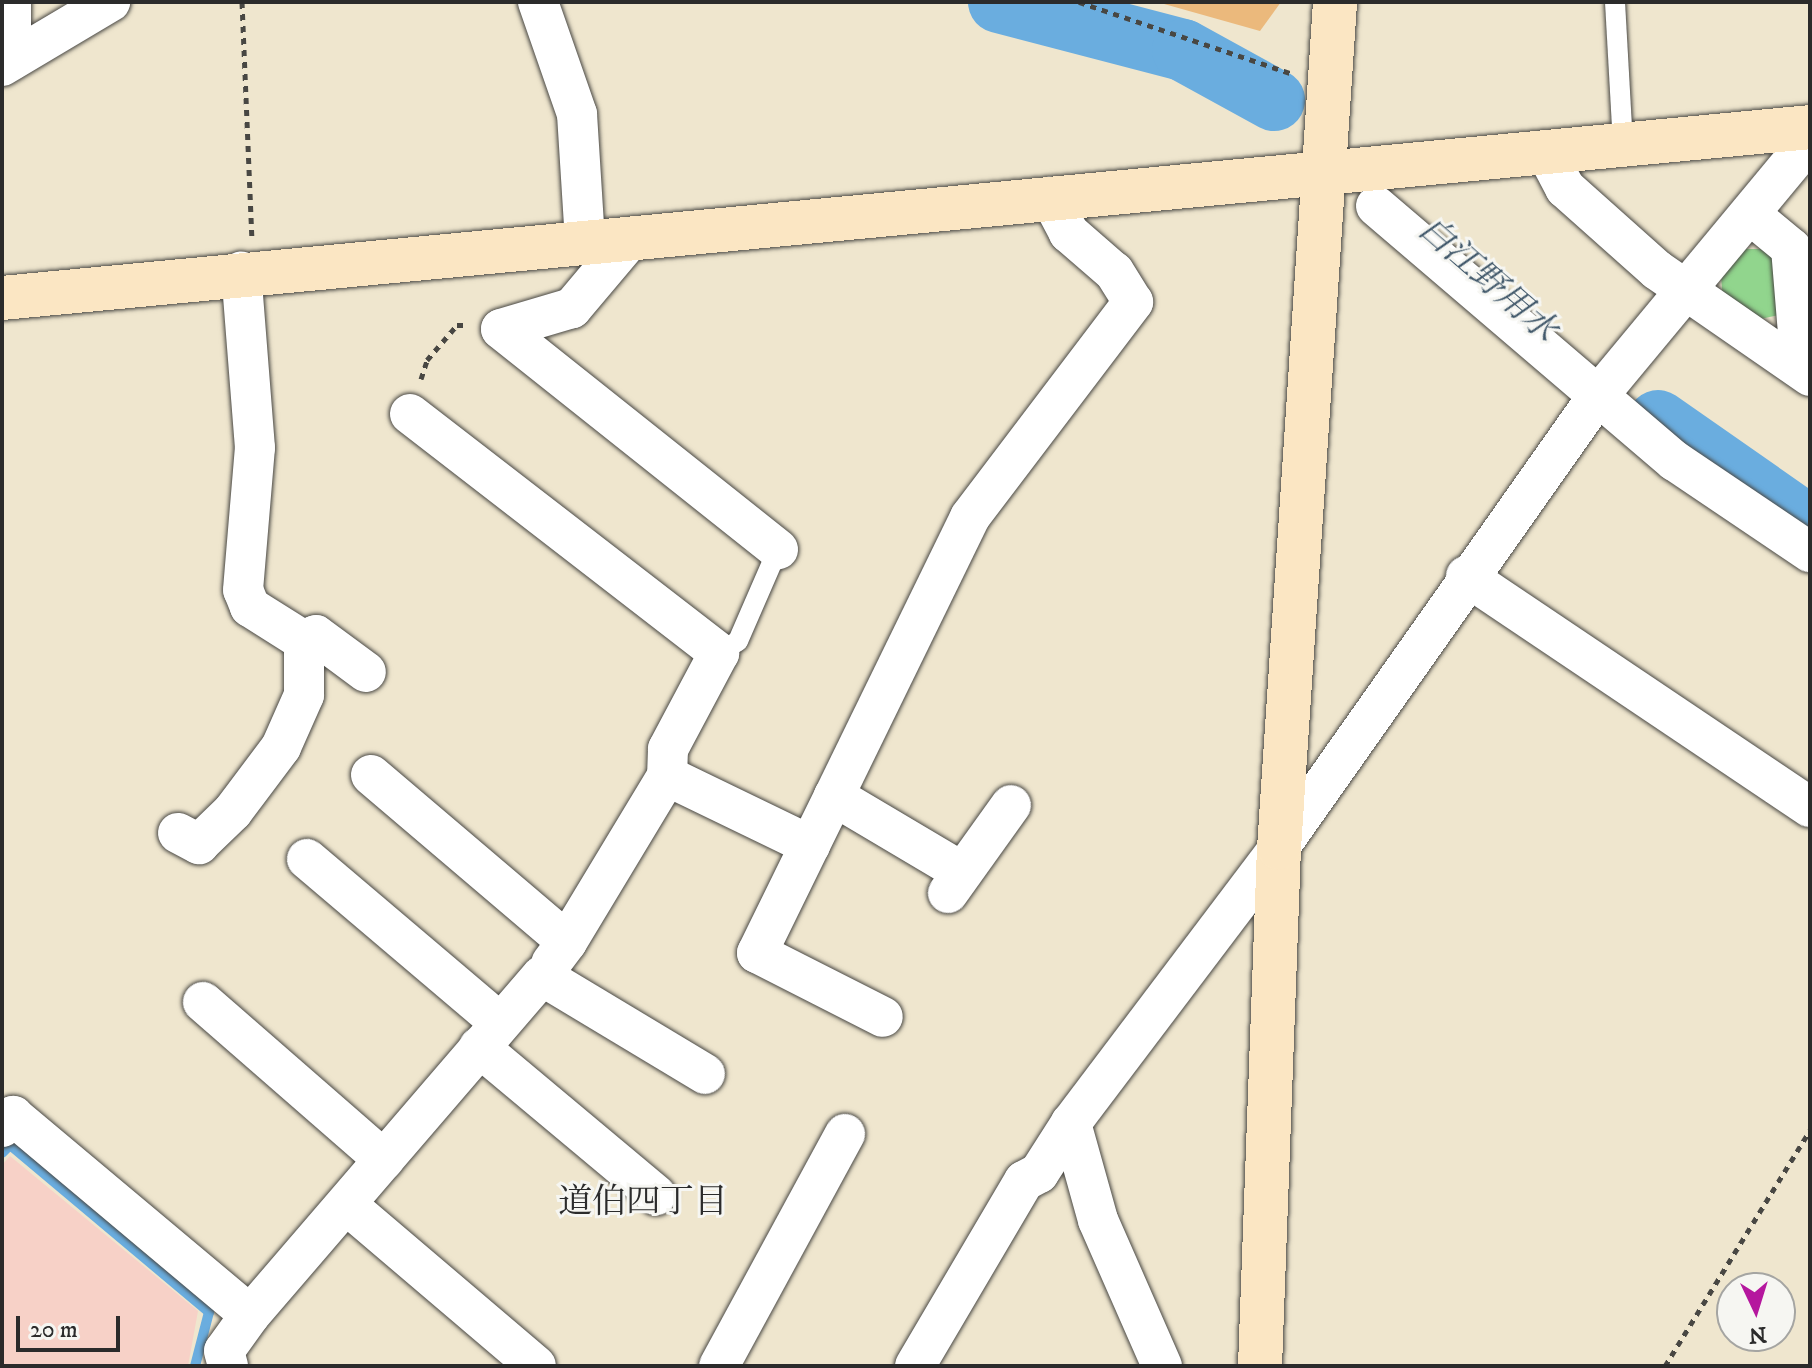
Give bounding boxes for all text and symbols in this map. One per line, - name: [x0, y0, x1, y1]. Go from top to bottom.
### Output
- water label: 白江野用水: [1409, 209, 1565, 351]
- district label: 道伯四丁目: [558, 1183, 728, 1223]
- north arrow: [1716, 1272, 1796, 1352]
- scale bar: [20, 1300, 124, 1350]
- text: 20 m: [30, 1315, 78, 1345]
- text: N: [1748, 1320, 1768, 1349]

